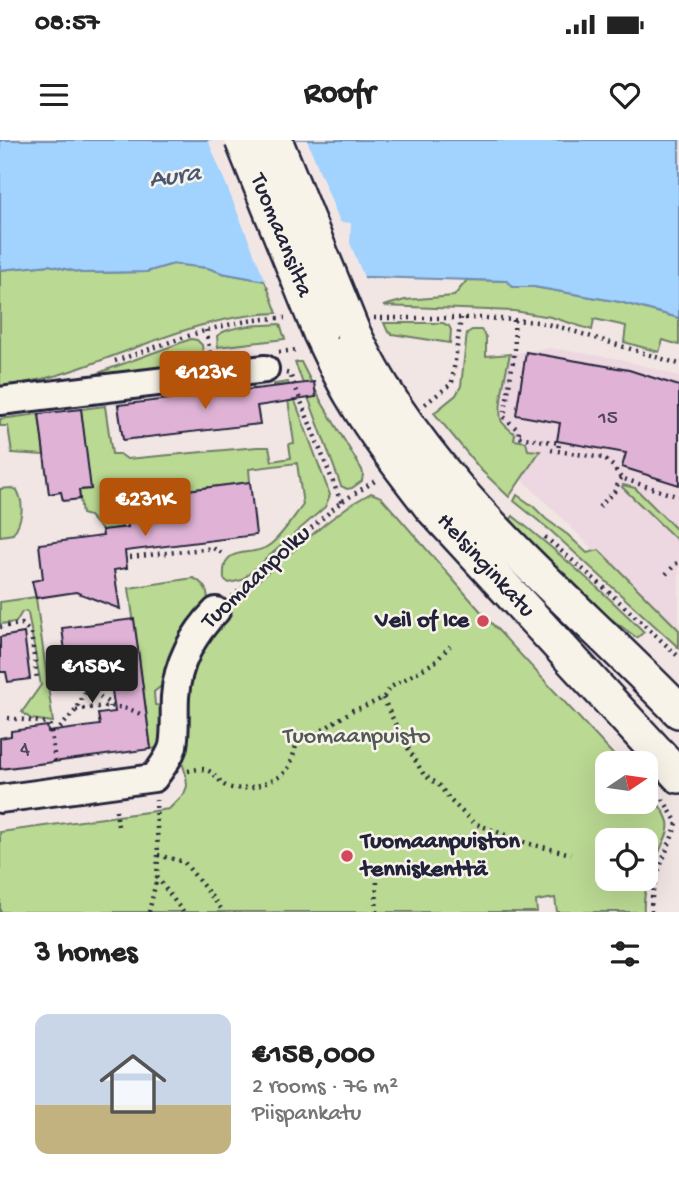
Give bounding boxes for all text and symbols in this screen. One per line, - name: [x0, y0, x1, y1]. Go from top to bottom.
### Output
- text: 08:57: [35, 9, 99, 40]
- icon: menu: [35, 76, 73, 114]
- text: Roofr: [304, 76, 375, 114]
- icon: heart: [606, 76, 644, 114]
- water label: Aura: [147, 159, 204, 197]
- street label: Tuomaansilta: [242, 168, 319, 302]
- pin: €123K: [156, 352, 254, 411]
- text: €123K: [176, 360, 234, 387]
- house number: 15: [597, 407, 618, 432]
- pin: €231K: [96, 478, 194, 538]
- text: €231K: [116, 487, 174, 514]
- street label: Helsinginkatu: [430, 507, 541, 624]
- street label: Tuomaanpolku: [195, 520, 318, 638]
- place label: Veil of Ice: [374, 607, 471, 636]
- marker: Veil of Ice: [475, 613, 491, 629]
- pin: €158K: [43, 645, 141, 705]
- text: €158K: [62, 654, 122, 681]
- park label: Tuomaanpuisto: [281, 723, 431, 752]
- house number: 4: [20, 738, 30, 763]
- north arrow: [595, 751, 658, 814]
- map controls: [595, 751, 658, 891]
- place label: Tuomaanpuiston tenniskenttä: [359, 828, 520, 885]
- button: locate: [595, 828, 658, 891]
- marker: Tuomaanpuiston tenniskenttä: [339, 848, 355, 864]
- icon: filters: [606, 935, 644, 973]
- text: 3 homes: [35, 937, 137, 972]
- text: €158,000: [252, 1039, 375, 1074]
- icon: home: [91, 1042, 175, 1126]
- text: 2 rooms · 76 m²: [252, 1074, 398, 1101]
- text: Piispankatu: [252, 1101, 361, 1128]

